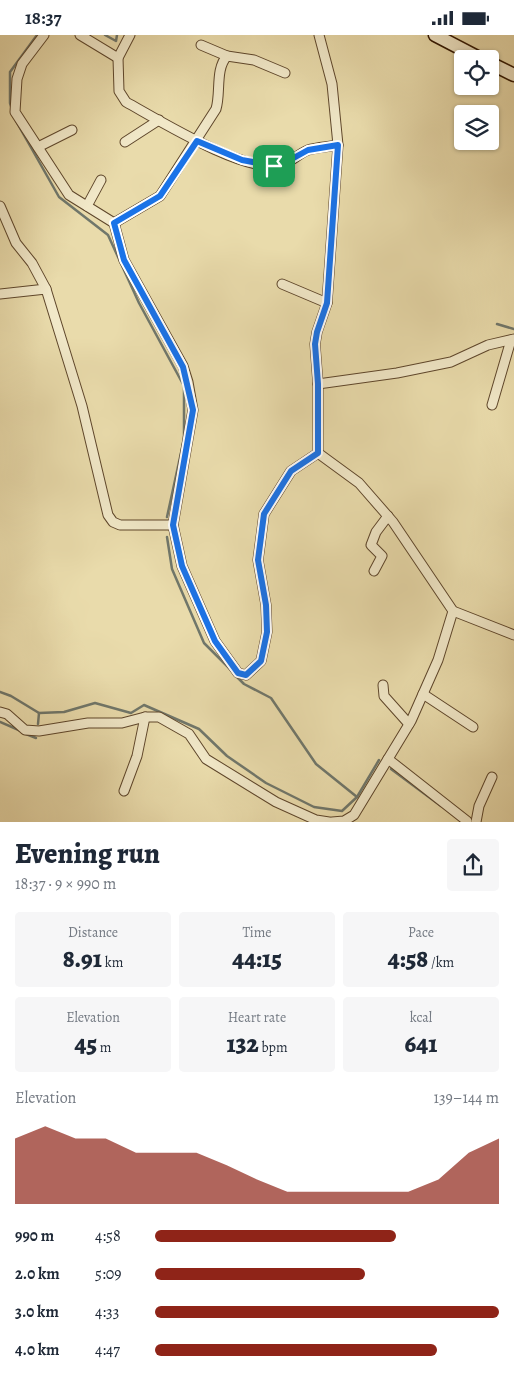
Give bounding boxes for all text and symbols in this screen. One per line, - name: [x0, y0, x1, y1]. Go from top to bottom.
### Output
- text: 18:37: [25, 5, 62, 31]
- map controls: [454, 50, 499, 150]
- button: locate: [454, 50, 499, 95]
- button: layers: [454, 105, 499, 150]
- pin: [253, 145, 295, 187]
- icon: arrive: [260, 152, 288, 180]
- text: Evening run: [15, 835, 160, 873]
- button: share: [447, 839, 499, 891]
- text: 18:37 · 9 × 990 m: [15, 873, 116, 895]
- text: Distance: [68, 923, 118, 942]
- text: Time: [242, 923, 272, 942]
- text: Pace: [408, 923, 434, 942]
- text: 8.91: [63, 942, 102, 976]
- text: 44:15: [232, 942, 282, 976]
- text: 4:58: [388, 942, 428, 976]
- text: km: [102, 953, 123, 972]
- text: /km: [428, 953, 454, 972]
- text: Elevation: [66, 1008, 120, 1027]
- text: Heart rate: [228, 1008, 286, 1027]
- text: kcal: [410, 1008, 432, 1027]
- text: 45: [74, 1027, 97, 1061]
- text: 132: [226, 1027, 259, 1061]
- text: 641: [405, 1027, 437, 1061]
- text: m: [97, 1038, 112, 1057]
- text: bpm: [259, 1038, 288, 1057]
- text: Elevation: [15, 1087, 76, 1109]
- text: 139–144 m: [433, 1087, 499, 1109]
- text: 990 m: [15, 1225, 54, 1247]
- text: 4:58: [95, 1225, 121, 1247]
- text: 2.0 km: [15, 1263, 60, 1285]
- text: 5:09: [95, 1263, 122, 1285]
- text: 3.0 km: [15, 1301, 59, 1323]
- text: 4:33: [95, 1301, 119, 1323]
- text: 4.0 km: [15, 1339, 59, 1361]
- text: 4:47: [95, 1339, 120, 1361]

